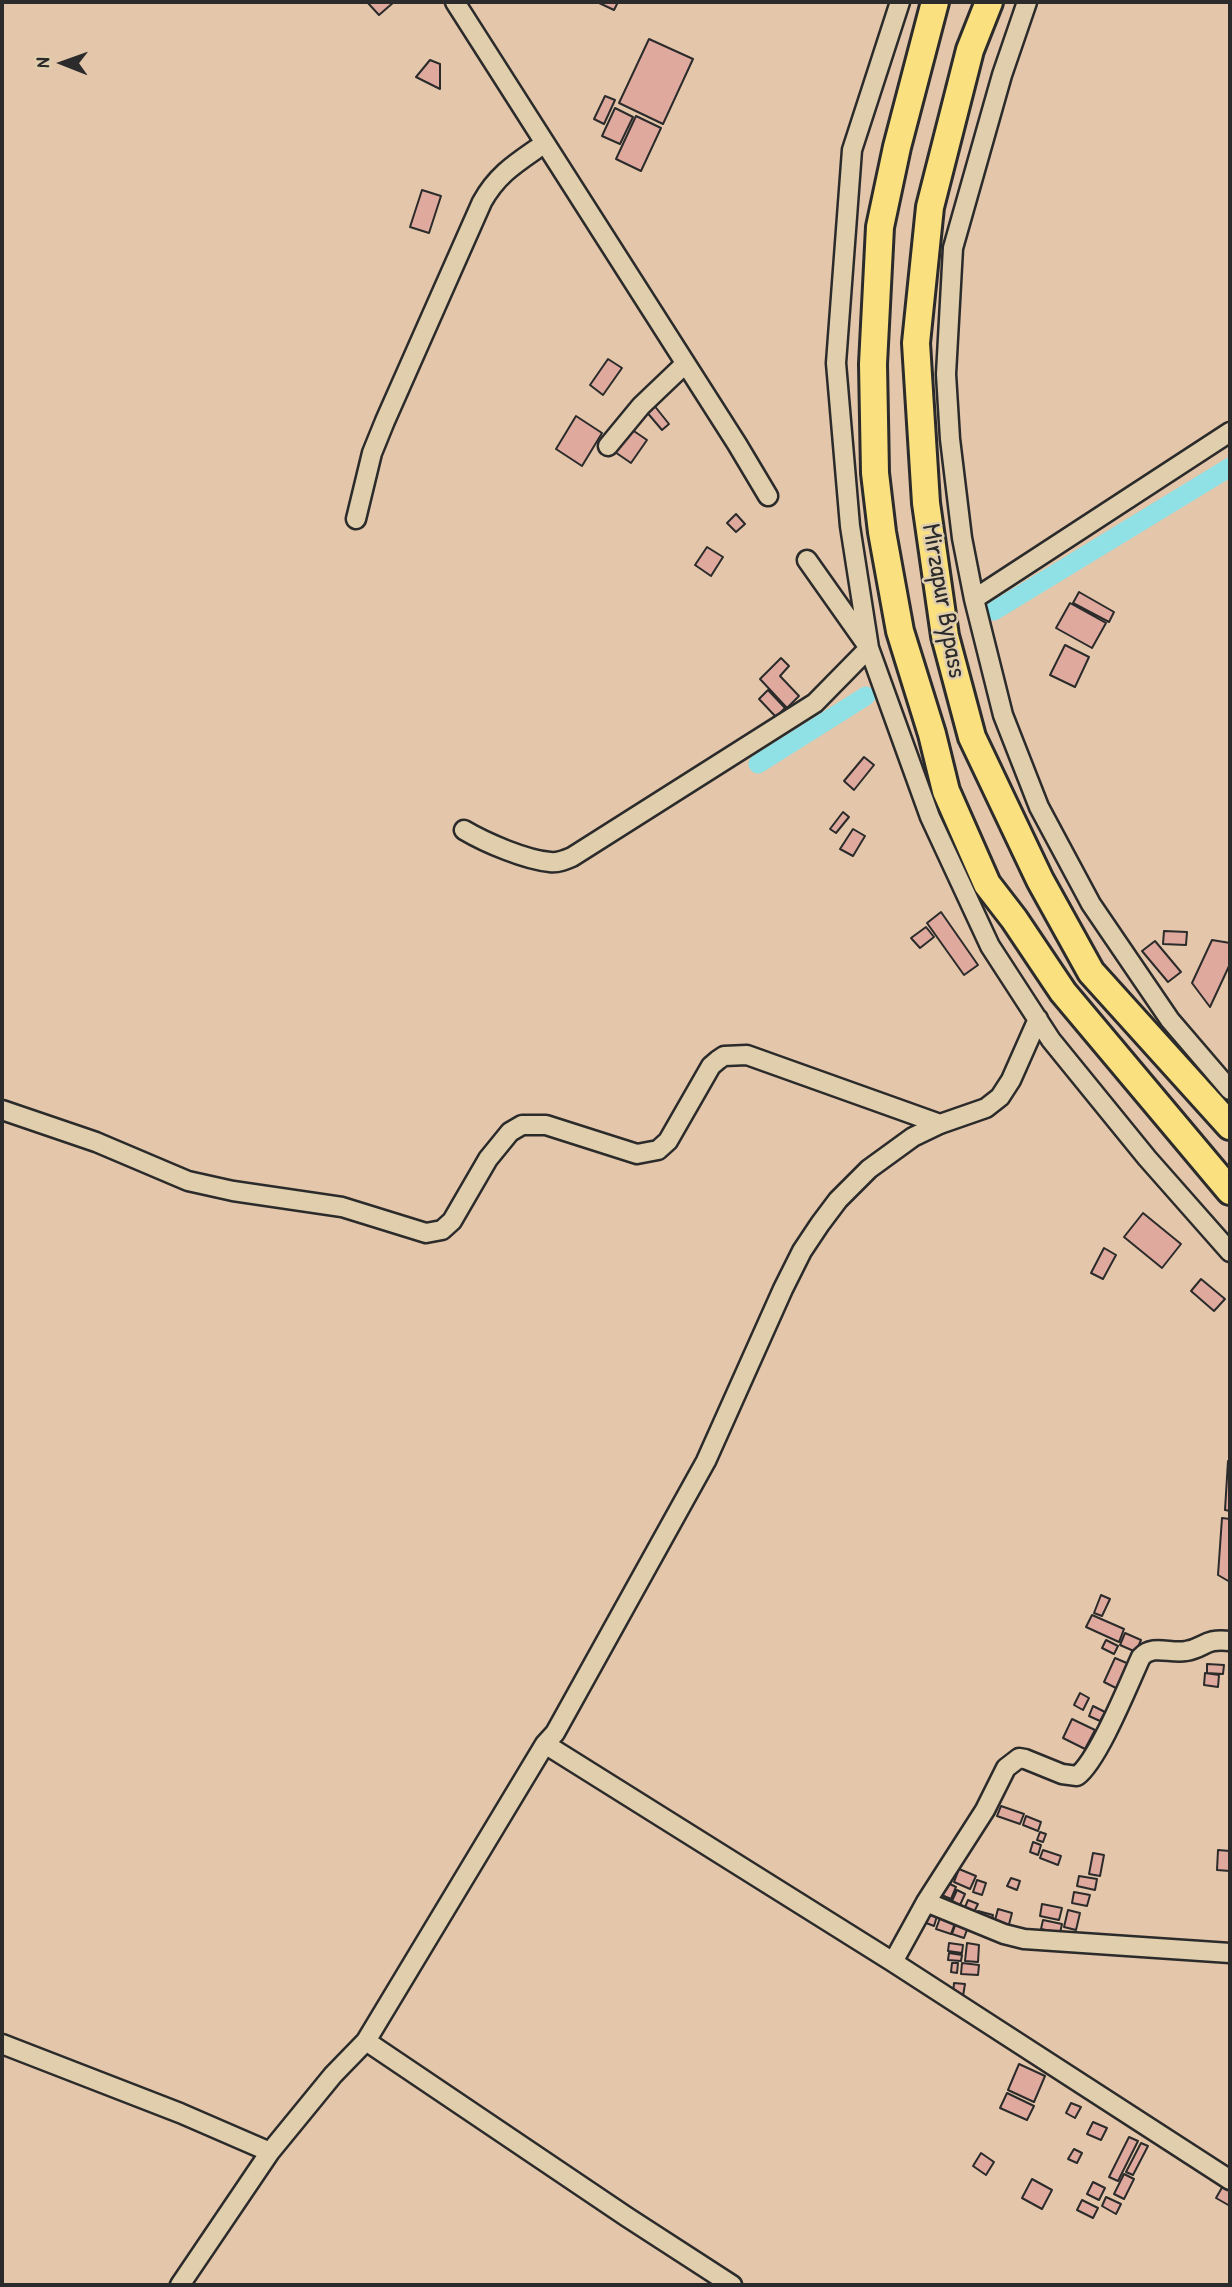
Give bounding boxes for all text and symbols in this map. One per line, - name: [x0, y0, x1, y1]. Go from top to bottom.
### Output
- north arrow: [28, 28, 98, 98]
- text: N: [29, 57, 55, 68]
- street label: Mirzapur Bypass: [914, 522, 972, 680]

